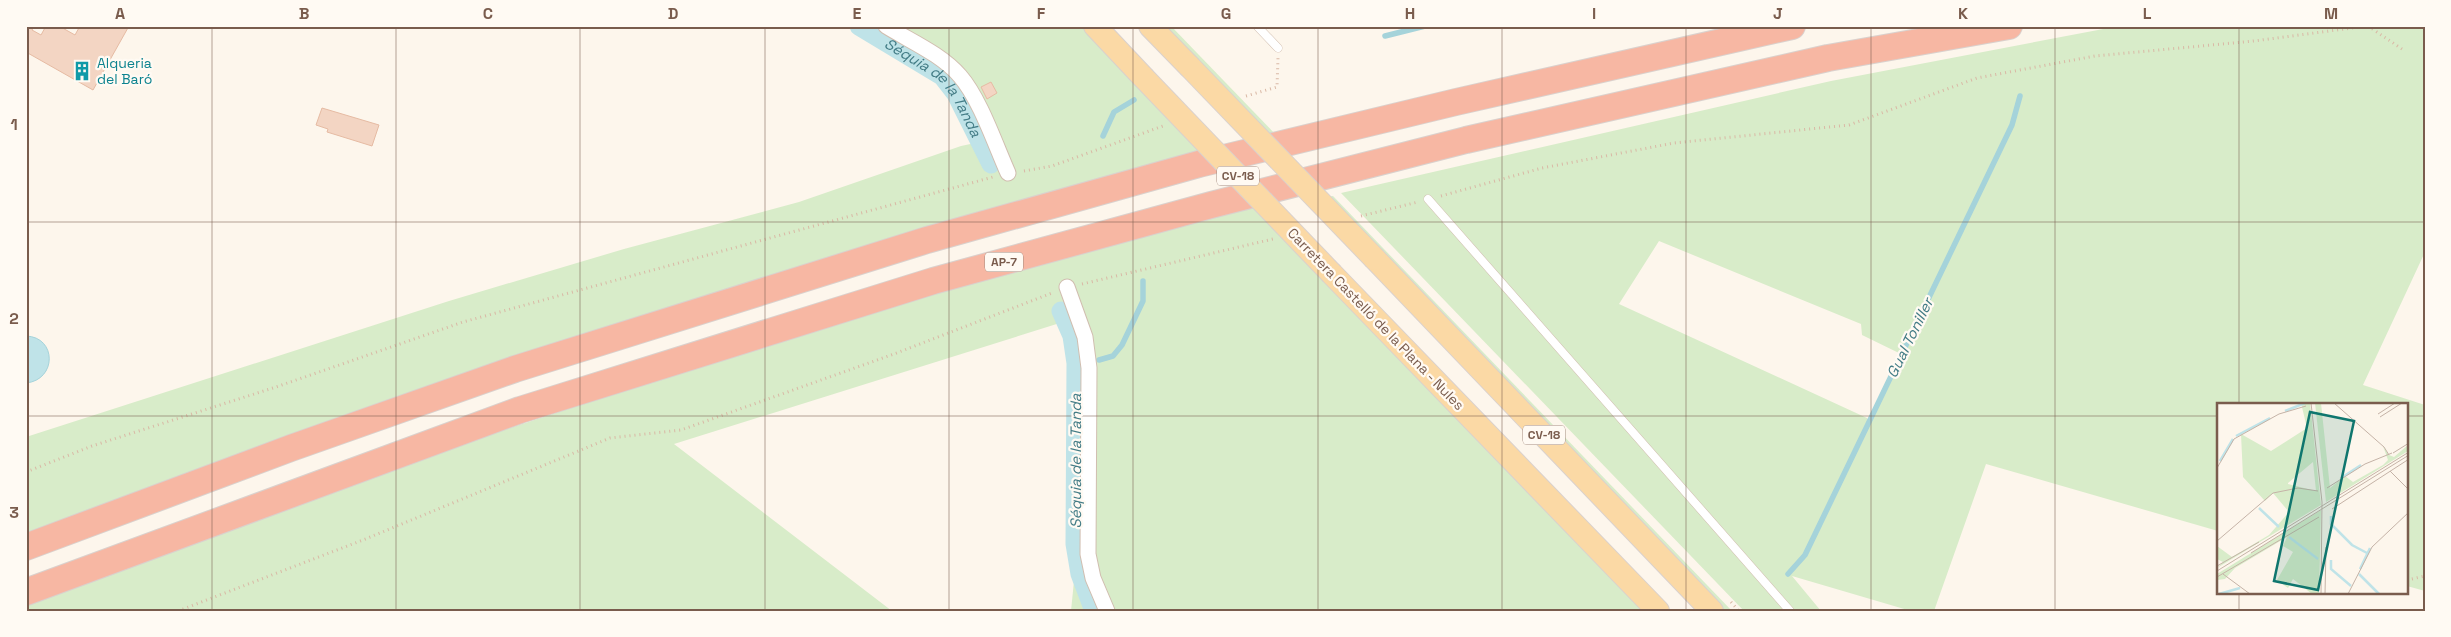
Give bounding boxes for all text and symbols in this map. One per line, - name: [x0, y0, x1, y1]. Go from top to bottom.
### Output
- text: A: [115, 3, 125, 24]
- text: B: [299, 3, 309, 24]
- text: C: [483, 3, 493, 24]
- text: D: [668, 3, 678, 24]
- text: E: [853, 3, 862, 24]
- text: F: [1037, 3, 1046, 24]
- text: G: [1221, 3, 1231, 24]
- text: H: [1405, 3, 1415, 24]
- text: I: [1592, 3, 1596, 24]
- text: J: [1773, 3, 1783, 24]
- text: K: [1958, 3, 1968, 24]
- text: L: [2143, 3, 2152, 24]
- text: M: [2324, 3, 2338, 24]
- water label: Séquia de la Tanda: [881, 34, 986, 140]
- place label: Alqueria del Baró: [97, 54, 152, 88]
- building icon: Alqueria del Baró: [71, 60, 93, 82]
- text: 1: [10, 114, 18, 135]
- road number: CV-18: [1217, 167, 1259, 186]
- street label: Carretera Castelló de la Plana - Nules: [1284, 224, 1468, 414]
- road number: AP-7: [985, 252, 1023, 272]
- water label: Gual Toniller: [1882, 294, 1938, 381]
- text: 2: [9, 308, 19, 329]
- water label: Séquia de la Tanda: [1066, 393, 1085, 528]
- inset map: [2217, 403, 2408, 594]
- road number: CV-18: [1523, 426, 1565, 444]
- text: 3: [9, 502, 19, 523]

